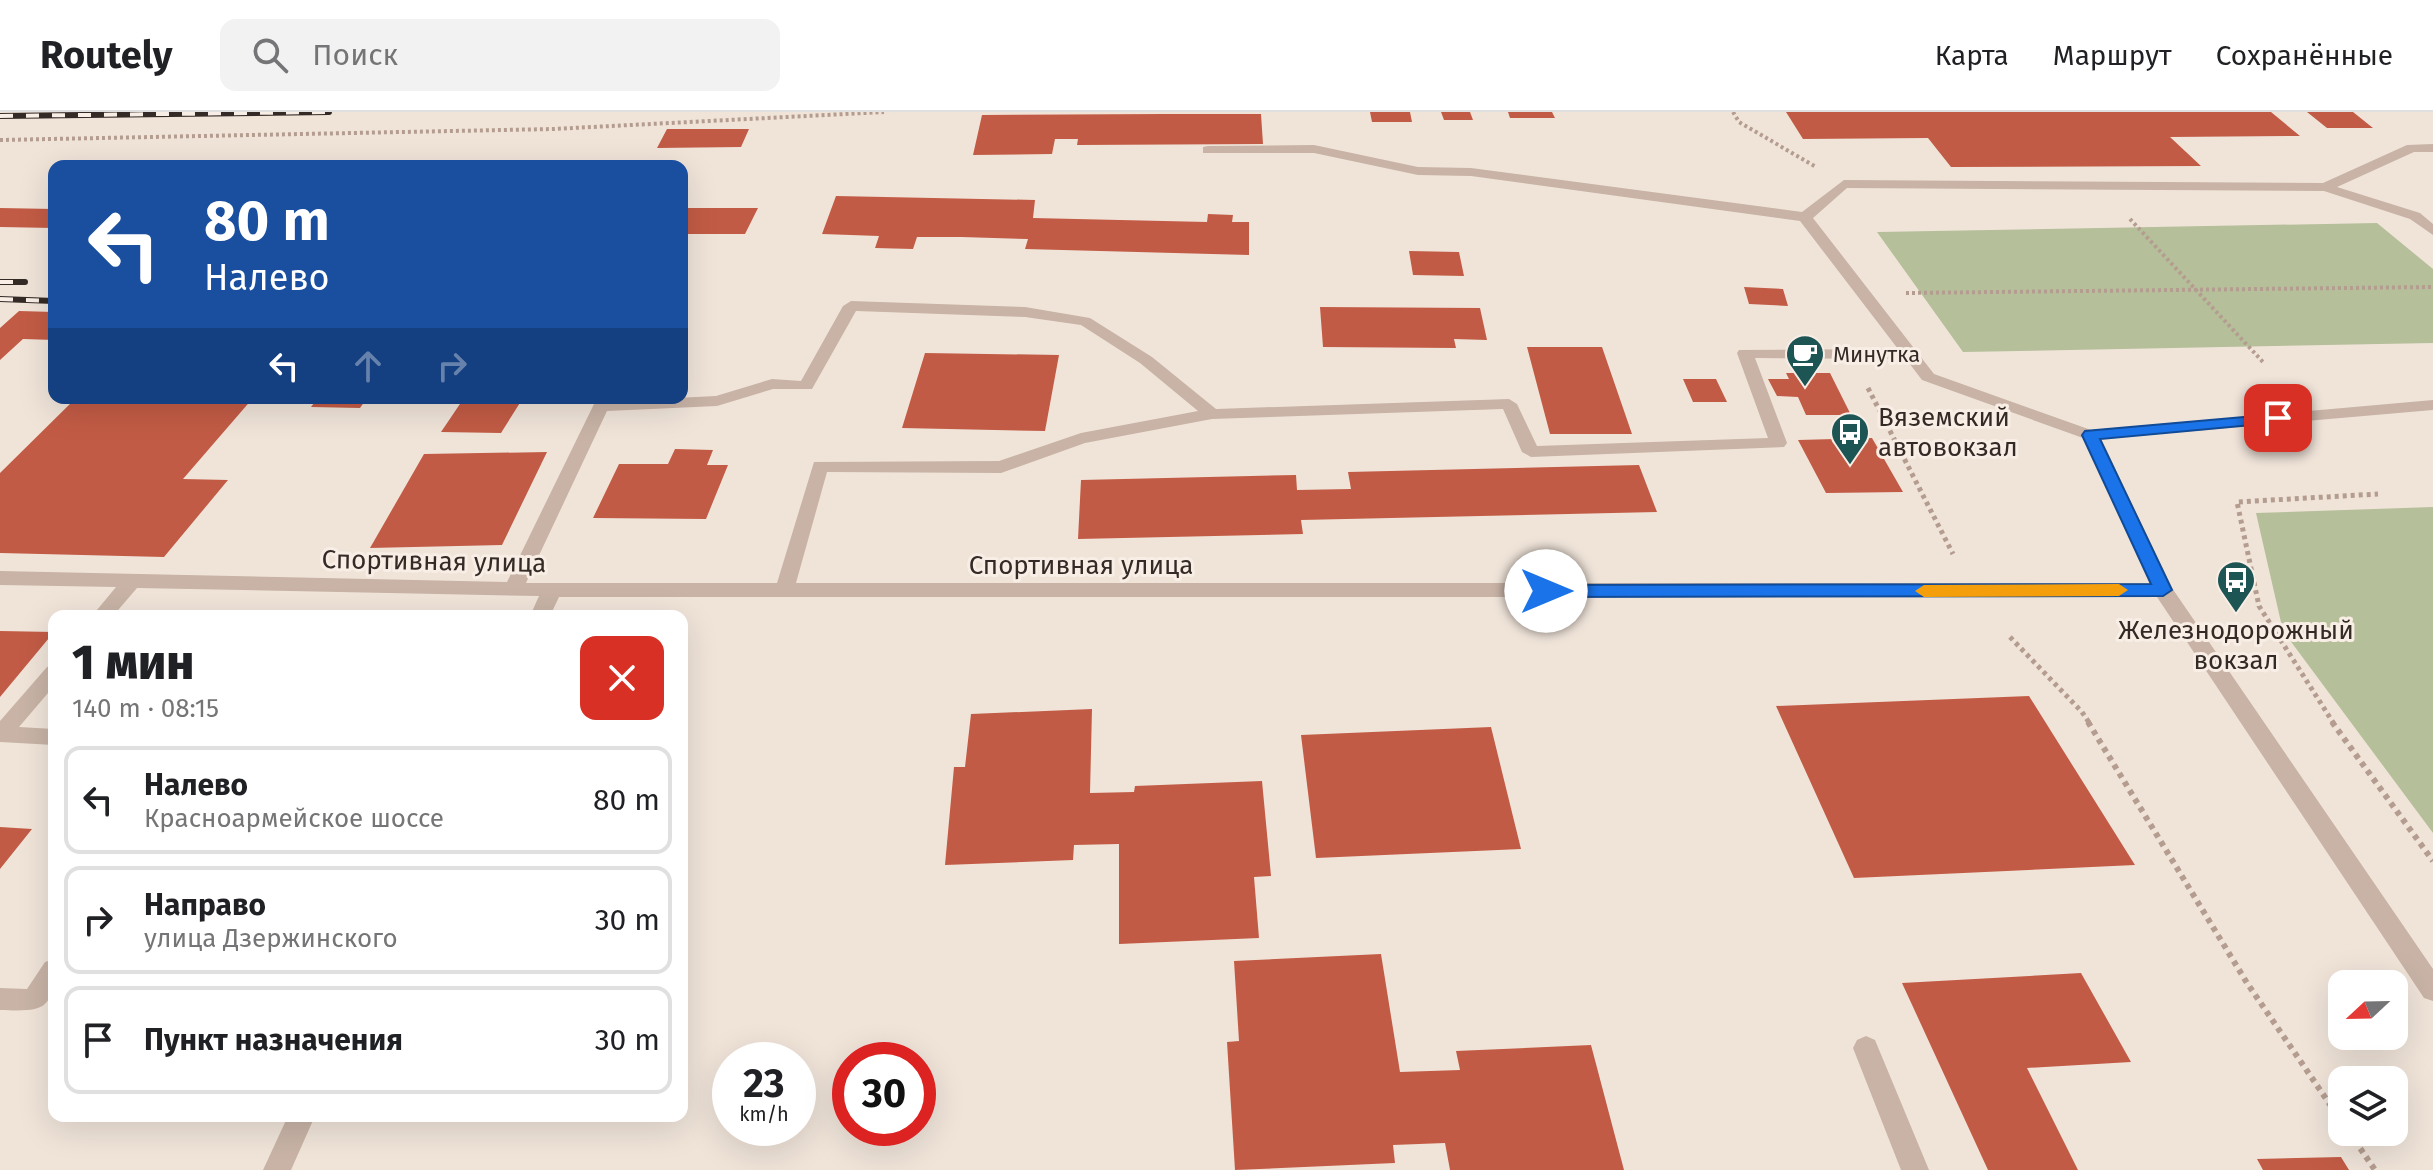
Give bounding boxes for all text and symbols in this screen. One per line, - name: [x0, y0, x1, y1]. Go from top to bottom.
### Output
- search box: [220, 19, 780, 91]
- text: Routely: [40, 32, 172, 78]
- icon: search: [248, 33, 292, 77]
- text: Поиск: [312, 37, 398, 73]
- text: Карта: [1935, 39, 2009, 72]
- text: Маршрут: [2053, 39, 2172, 72]
- text: Сохранённые: [2216, 39, 2393, 72]
- text: 80 m: [204, 188, 330, 255]
- icon: left: [72, 192, 176, 296]
- text: Налево: [204, 256, 330, 300]
- cafe icon: Минутка: [1784, 333, 1826, 388]
- place label: Минутка: [1833, 341, 1920, 368]
- icon: left: [262, 344, 306, 388]
- icon: ahead: [346, 344, 390, 388]
- icon: right: [430, 344, 474, 388]
- pin: [2244, 384, 2312, 452]
- icon: arrive: [2256, 396, 2300, 440]
- place label: Вяземский автовокзал: [1878, 402, 2018, 463]
- bus stop icon: Вяземский автовокзал: [1829, 411, 1871, 466]
- street label: Спортивная улица: [321, 544, 547, 579]
- position arrow: [1504, 549, 1588, 633]
- street label: Спортивная улица: [969, 550, 1193, 581]
- bus stop icon: Железнодорожный вокзал: [2215, 559, 2257, 614]
- place label: Железнодорожный вокзал: [2118, 615, 2354, 676]
- text: 1 мин: [72, 634, 194, 692]
- button: close: [580, 636, 664, 720]
- text: 140 m · 08:15: [72, 693, 219, 724]
- text: Налево: [144, 767, 248, 803]
- icon: left: [76, 778, 120, 822]
- text: 80 m: [593, 782, 660, 818]
- text: Красноармейское шоссе: [144, 803, 444, 834]
- text: Направо: [144, 887, 266, 923]
- icon: right: [76, 898, 120, 942]
- text: 30 m: [595, 902, 660, 938]
- text: улица Дзержинского: [144, 923, 398, 954]
- north arrow: [2328, 970, 2408, 1050]
- map controls: [2328, 970, 2408, 1146]
- icon: arrive: [76, 1018, 120, 1062]
- text: Пункт назначения: [144, 1022, 403, 1058]
- text: 30 m: [595, 1022, 660, 1058]
- speed limit sign: 30: [832, 1042, 936, 1146]
- text: 23: [743, 1060, 785, 1108]
- button: layers: [2328, 1066, 2408, 1146]
- text: km/h: [739, 1102, 789, 1126]

